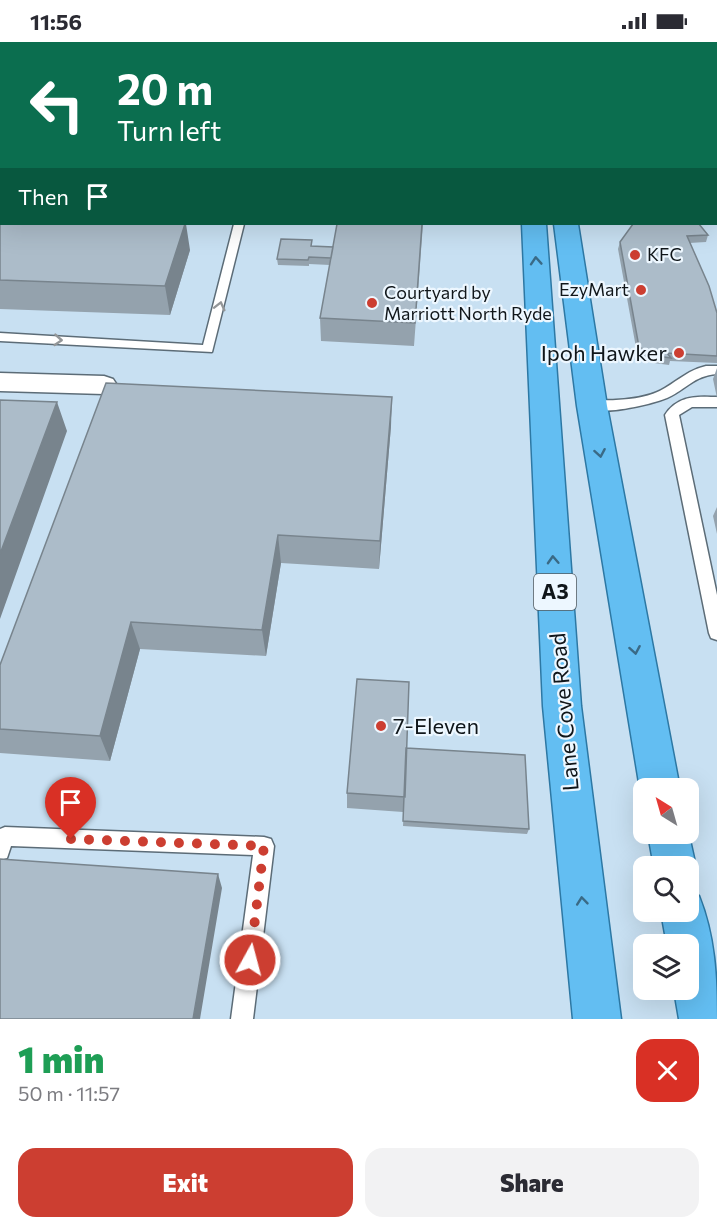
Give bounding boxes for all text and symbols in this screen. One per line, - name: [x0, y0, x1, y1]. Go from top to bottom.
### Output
- text: 11:56: [30, 8, 82, 35]
- text: 20 m: [117, 62, 213, 114]
- icon: left: [18, 66, 96, 144]
- text: Turn left: [117, 114, 221, 147]
- icon: arrive: [81, 180, 114, 213]
- text: Then: [18, 183, 69, 210]
- place label: KFC: [647, 243, 682, 265]
- marker: KFC: [628, 248, 642, 262]
- one-way arrow: [530, 256, 543, 265]
- place label: EzyMart: [559, 278, 629, 300]
- place label: Courtyard by Marriott North Ryde: [384, 281, 552, 324]
- marker: EzyMart: [634, 283, 648, 297]
- marker: Courtyard by Marriott North Ryde: [365, 296, 379, 310]
- one-way arrow: [213, 301, 226, 311]
- one-way arrow: [54, 334, 63, 347]
- place label: Ipoh Hawker: [541, 339, 667, 366]
- marker: Ipoh Hawker: [672, 346, 686, 360]
- one-way arrow: [593, 447, 606, 457]
- one-way arrow: [547, 556, 560, 565]
- road number: A3: [534, 574, 576, 610]
- street label: Lane Cove Road: [543, 632, 584, 792]
- one-way arrow: [628, 645, 641, 655]
- place label: 7-Eleven: [393, 712, 479, 739]
- marker: 7-Eleven: [374, 719, 388, 733]
- pin: [45, 777, 96, 839]
- north arrow: [633, 778, 699, 844]
- map controls: [633, 778, 699, 1000]
- icon: arrive: [54, 786, 87, 819]
- button: search: [633, 856, 699, 922]
- one-way arrow: [576, 896, 589, 905]
- position arrow: [218, 928, 282, 992]
- button: layers: [633, 934, 699, 1000]
- text: 1 min: [18, 1036, 104, 1080]
- button: close: [636, 1039, 699, 1102]
- text: 50 m · 11:57: [18, 1081, 120, 1105]
- button: Exit: [18, 1148, 353, 1217]
- button: Share: [365, 1148, 699, 1217]

